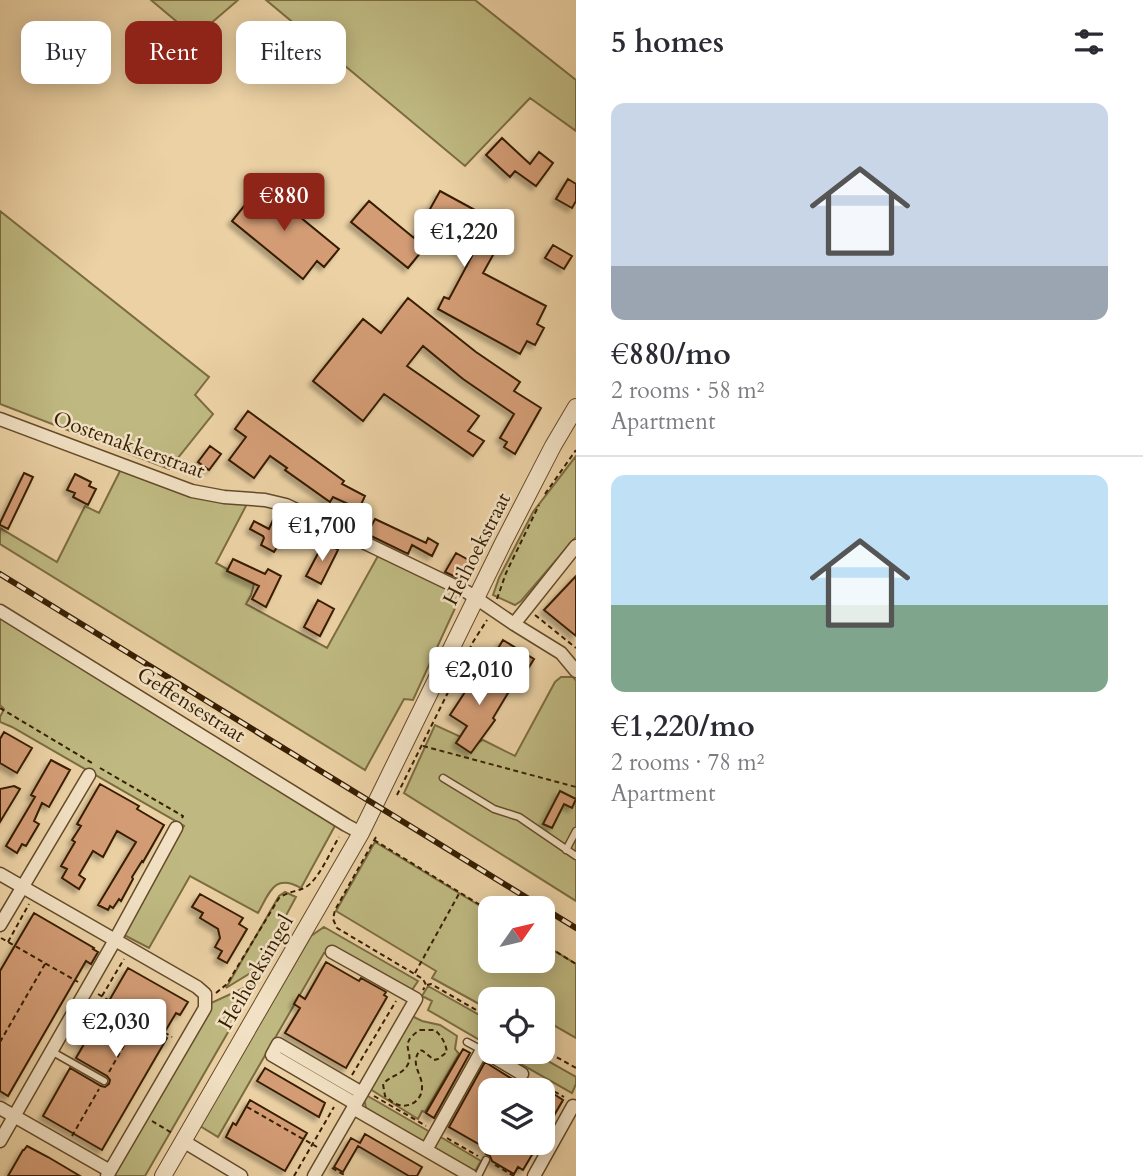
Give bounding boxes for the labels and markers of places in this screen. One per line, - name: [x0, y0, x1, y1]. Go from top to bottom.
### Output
- pin: €880: [243, 174, 325, 233]
- pin: €1,220: [407, 210, 521, 269]
- pin: €1,700: [265, 504, 379, 563]
- pin: €2,010: [422, 648, 536, 707]
- pin: €2,030: [59, 1000, 173, 1059]

